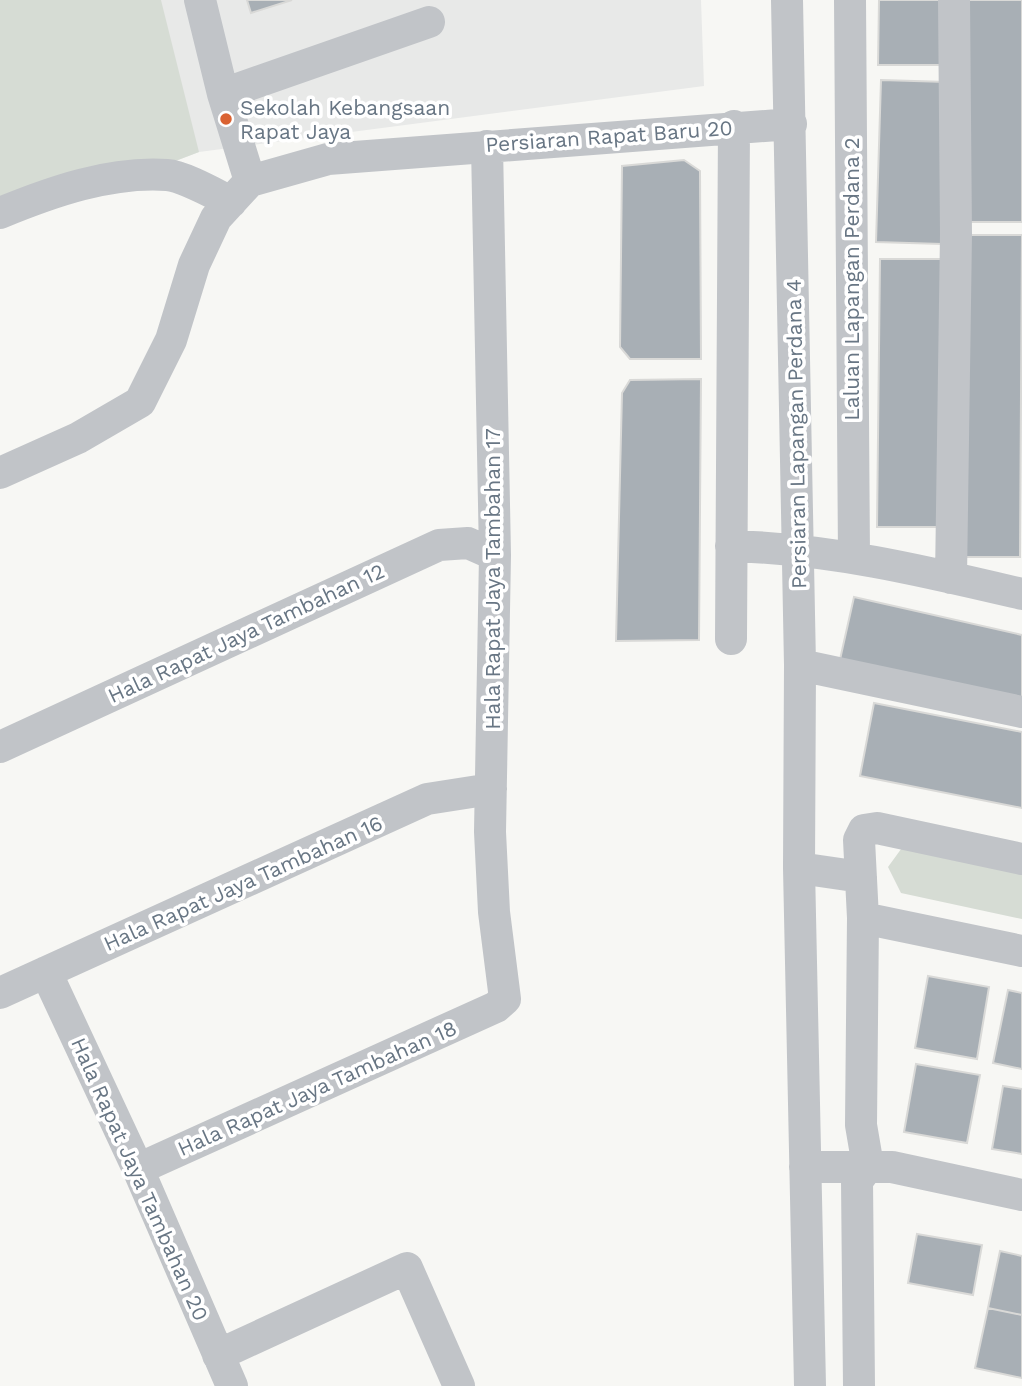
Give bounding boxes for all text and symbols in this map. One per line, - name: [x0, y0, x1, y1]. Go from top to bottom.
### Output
- place label: Sekolah Kebangsaan Rapat Jaya: [240, 95, 450, 144]
- marker: Sekolah Kebangsaan Rapat Jaya: [218, 111, 234, 127]
- street label: Persiaran Rapat Baru 20: [485, 115, 733, 157]
- street label: Laluan Lapangan Perdana 2: [839, 137, 864, 421]
- street label: Persiaran Lapangan Perdana 4: [781, 279, 811, 589]
- street label: Hala Rapat Jaya Tambahan 17: [480, 428, 505, 730]
- street label: Hala Rapat Jaya Tambahan 12: [104, 558, 388, 708]
- street label: Hala Rapat Jaya Tambahan 16: [100, 810, 386, 956]
- street label: Hala Rapat Jaya Tambahan 18: [174, 1015, 460, 1161]
- street label: Hala Rapat Jaya Tambahan 20: [66, 1034, 214, 1324]

